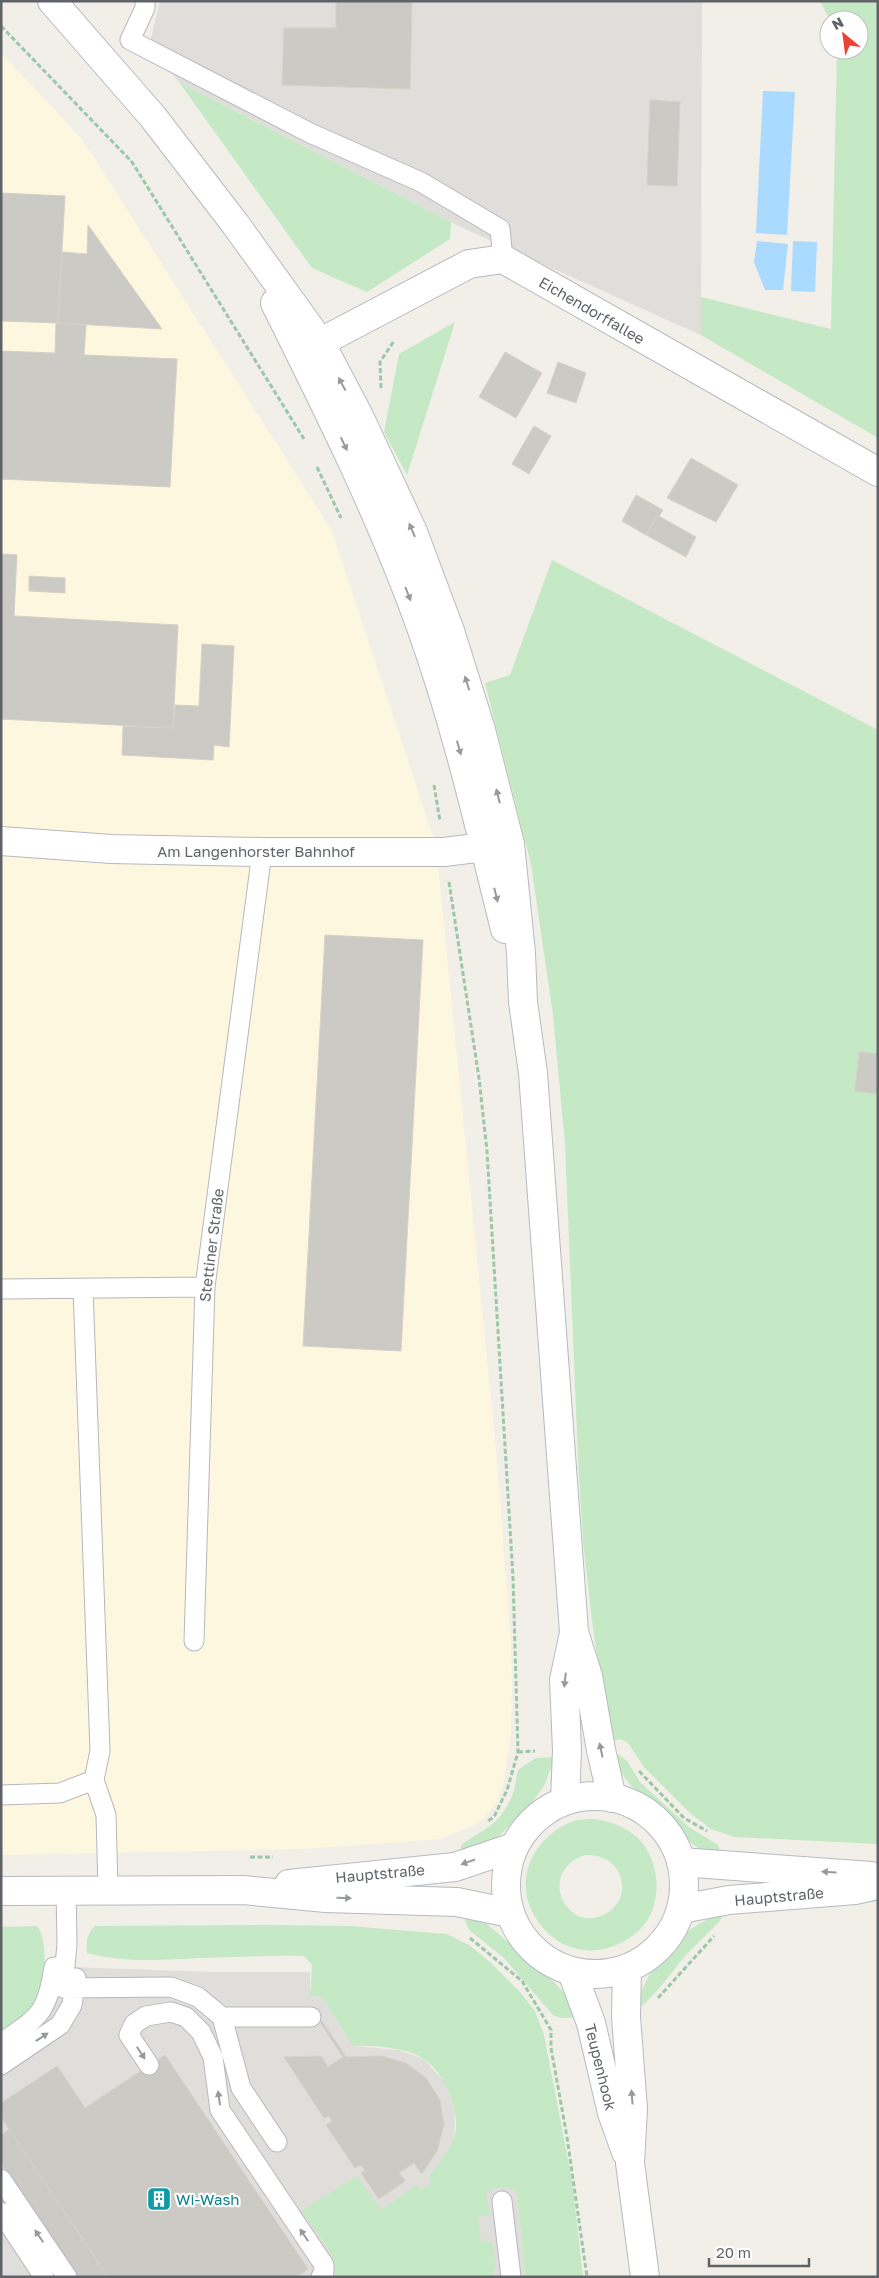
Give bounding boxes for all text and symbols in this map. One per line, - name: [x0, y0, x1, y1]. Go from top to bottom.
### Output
- north arrow: [819, 10, 869, 60]
- text: N: [829, 13, 846, 33]
- street label: Eichendorffallee: [536, 272, 648, 348]
- one-way arrow: [338, 376, 346, 391]
- one-way arrow: [340, 437, 348, 451]
- one-way arrow: [407, 523, 415, 537]
- one-way arrow: [405, 586, 412, 601]
- one-way arrow: [462, 676, 470, 691]
- one-way arrow: [456, 740, 464, 755]
- one-way arrow: [494, 789, 502, 804]
- street label: Am Langenhorster Bahnhof: [157, 842, 355, 860]
- one-way arrow: [492, 887, 500, 902]
- street label: Stettiner Straße: [195, 1187, 227, 1303]
- one-way arrow: [561, 1672, 569, 1688]
- one-way arrow: [597, 1743, 605, 1758]
- one-way arrow: [461, 1859, 476, 1866]
- street label: Hauptstraße: [335, 1860, 426, 1886]
- one-way arrow: [821, 1868, 837, 1876]
- street label: Hauptstraße: [734, 1883, 825, 1909]
- one-way arrow: [336, 1894, 352, 1902]
- street label: Teupenhook: [582, 2022, 621, 2113]
- one-way arrow: [35, 2032, 48, 2042]
- one-way arrow: [136, 2046, 146, 2059]
- one-way arrow: [628, 2089, 636, 2105]
- one-way arrow: [215, 2090, 223, 2106]
- building icon: Wi-Wash: [146, 2186, 172, 2212]
- place label: Wi-Wash: [176, 2190, 240, 2208]
- one-way arrow: [299, 2229, 309, 2242]
- one-way arrow: [35, 2230, 44, 2243]
- scale bar: [709, 2236, 809, 2268]
- text: 20 m: [716, 2243, 751, 2261]

